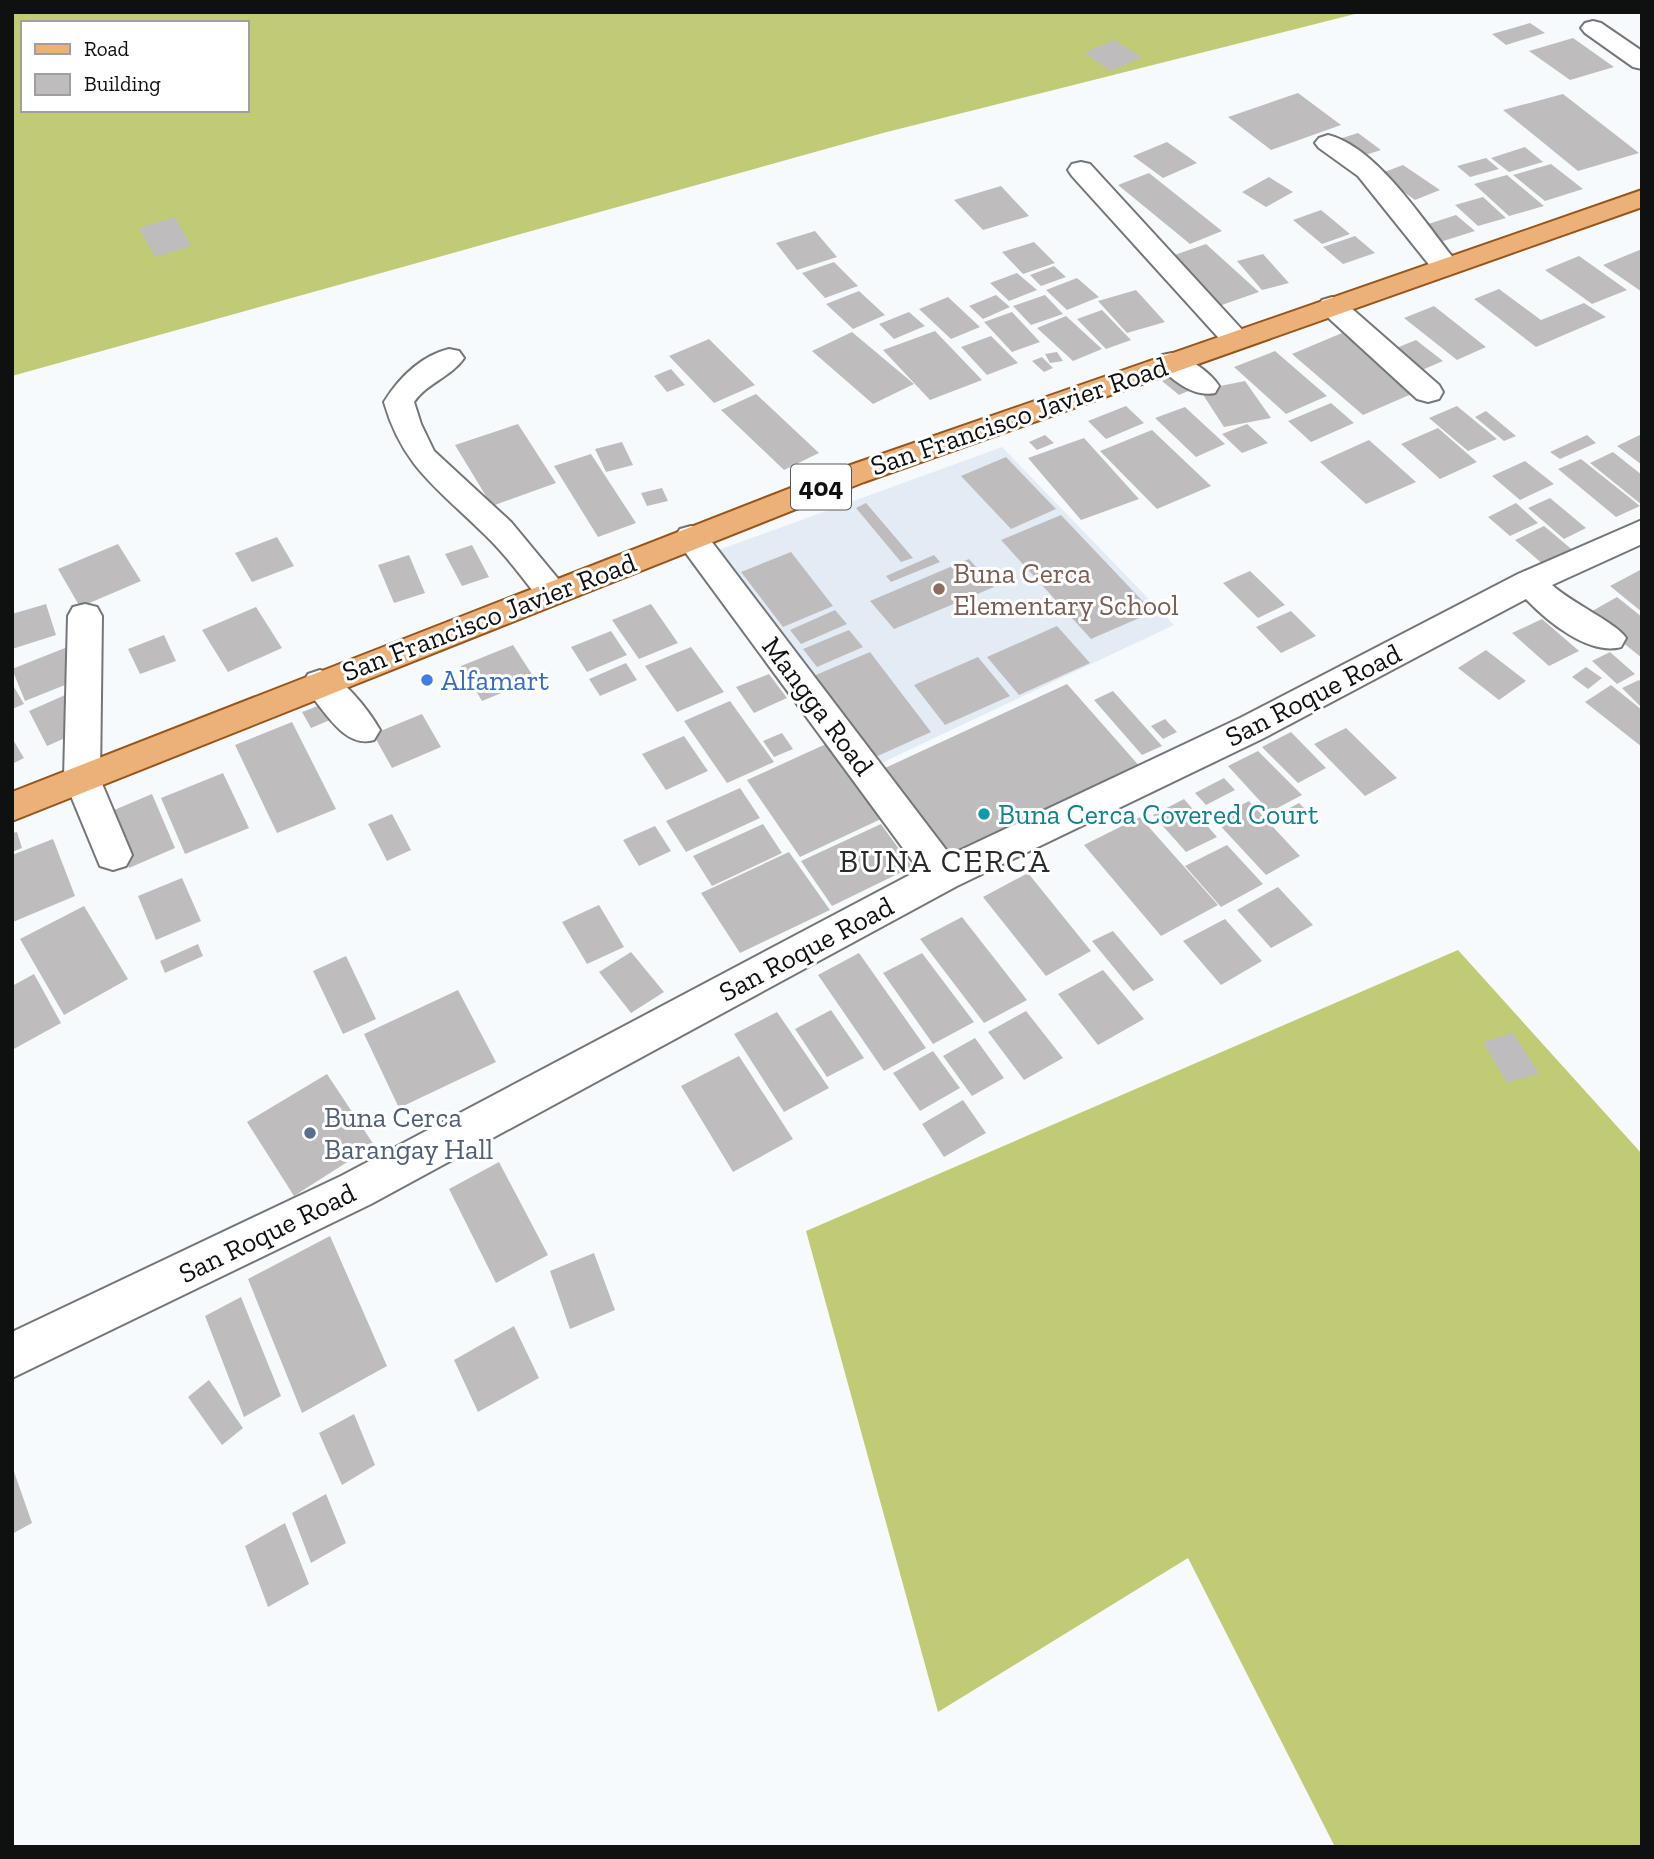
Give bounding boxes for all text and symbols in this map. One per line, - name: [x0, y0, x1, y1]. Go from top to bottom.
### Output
- legend: [21, 21, 248, 112]
- text: Road: [84, 36, 130, 61]
- text: Building: [84, 71, 161, 96]
- street label: San Francisco Javier Road: [866, 350, 1172, 482]
- road number: 404: [791, 464, 851, 509]
- street label: San Francisco Javier Road: [337, 546, 641, 688]
- place label: Buna Cerca Elementary School: [953, 557, 1179, 622]
- marker: Buna Cerca Elementary School: [931, 581, 947, 597]
- street label: Mangga Road: [755, 630, 881, 782]
- street label: San Roque Road: [1220, 637, 1406, 753]
- place label: Alfamart: [441, 664, 549, 697]
- marker: Alfamart: [419, 672, 435, 688]
- place label: Buna Cerca Covered Court: [998, 798, 1319, 831]
- marker: Buna Cerca Covered Court: [976, 806, 992, 822]
- district label: BUNA CERCA: [839, 842, 1051, 880]
- street label: San Roque Road: [713, 889, 899, 1009]
- place label: Buna Cerca Barangay Hall: [324, 1101, 493, 1166]
- marker: Buna Cerca Barangay Hall: [302, 1125, 318, 1141]
- street label: San Roque Road: [173, 1176, 361, 1290]

